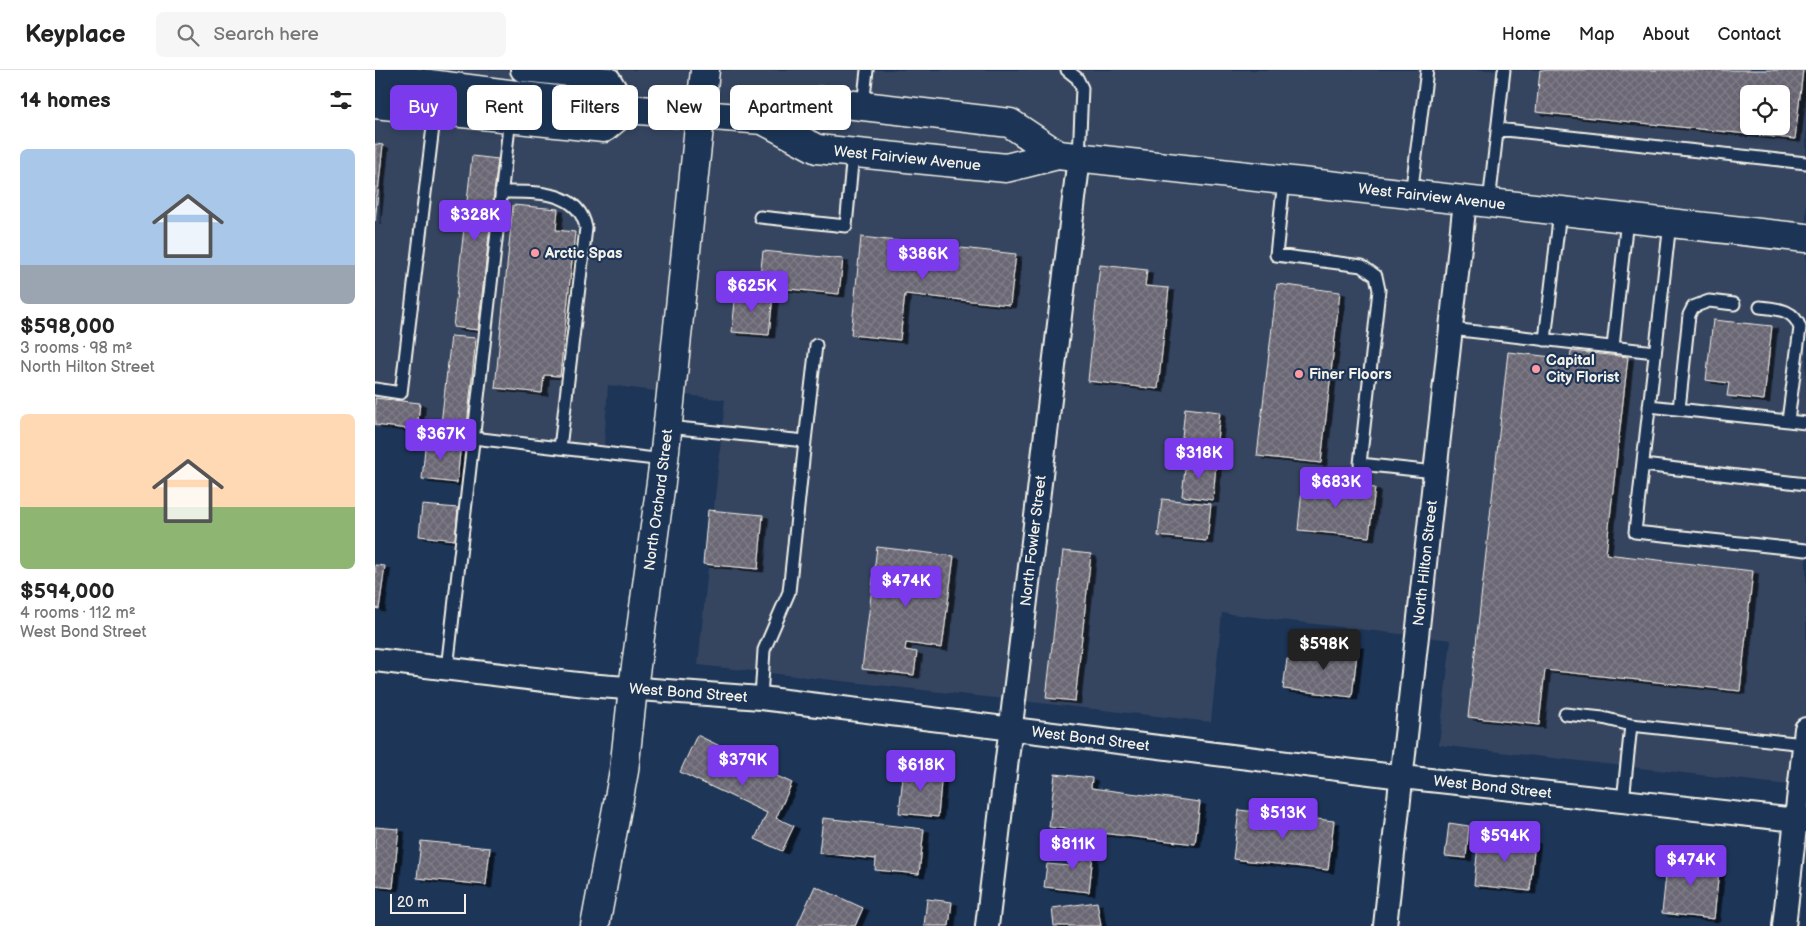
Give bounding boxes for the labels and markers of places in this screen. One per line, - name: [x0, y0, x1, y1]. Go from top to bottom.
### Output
- pin: $328K: [440, 200, 510, 242]
- pin: $386K: [888, 238, 958, 281]
- place label: Arctic Spas: [544, 244, 622, 263]
- marker: Arctic Spas: [529, 247, 541, 259]
- pin: $625K: [717, 270, 787, 313]
- place label: Capital City Florist: [1546, 351, 1619, 387]
- marker: Capital City Florist: [1530, 363, 1542, 375]
- place label: Finer Floors: [1309, 365, 1392, 384]
- marker: Finer Floors: [1293, 368, 1305, 380]
- pin: $367K: [406, 418, 476, 461]
- pin: $318K: [1164, 438, 1234, 480]
- pin: $683K: [1301, 466, 1371, 509]
- pin: $474K: [871, 566, 941, 608]
- pin: $598K: [1289, 628, 1359, 671]
- pin: $379K: [708, 744, 778, 787]
- pin: $618K: [886, 750, 956, 792]
- pin: $513K: [1248, 798, 1318, 840]
- pin: $594K: [1470, 820, 1540, 863]
- pin: $811K: [1038, 828, 1108, 871]
- pin: $474K: [1656, 844, 1726, 887]

